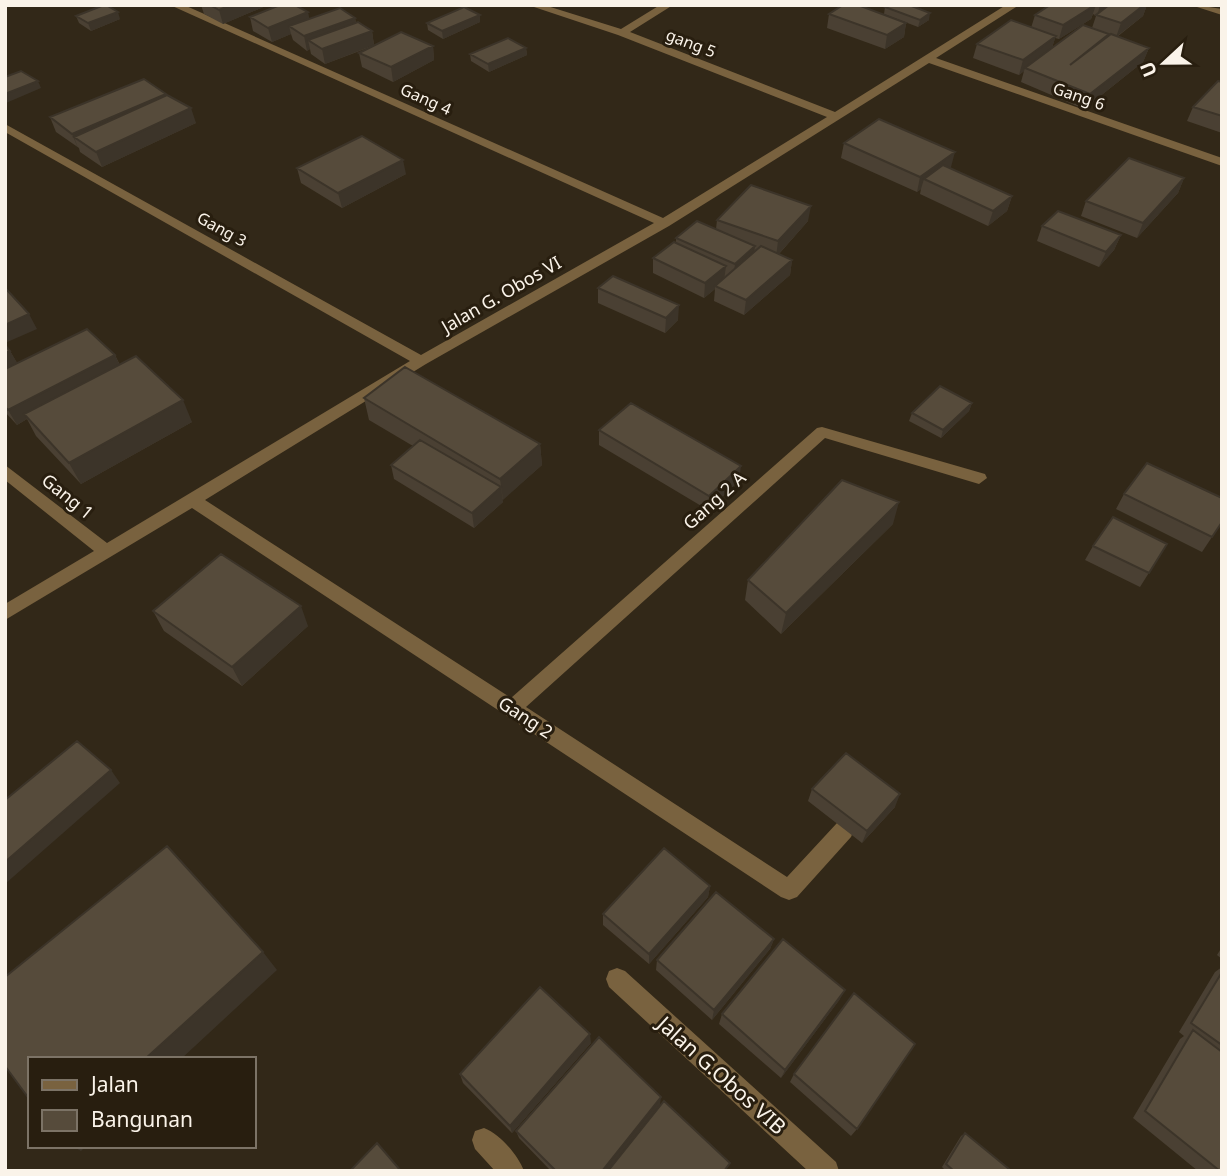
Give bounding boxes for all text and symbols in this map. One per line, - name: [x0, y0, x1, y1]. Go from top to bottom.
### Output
- street label: gang 5: [663, 23, 719, 63]
- north arrow: [1129, 28, 1199, 98]
- text: U: [1133, 58, 1163, 81]
- street label: Gang 6: [1050, 77, 1108, 115]
- street label: Gang 4: [397, 78, 455, 120]
- street label: Gang 3: [193, 206, 251, 252]
- street label: Jalan G. Obos VI: [435, 250, 565, 339]
- street label: Gang 2 A: [678, 465, 751, 535]
- street label: Gang 1: [37, 468, 99, 524]
- street label: Gang 2: [494, 690, 558, 744]
- street label: Jalan G.Obos VIB: [650, 1008, 792, 1140]
- legend: [28, 1057, 256, 1148]
- text: Jalan: [89, 1070, 139, 1098]
- text: Bangunan: [91, 1105, 193, 1133]

